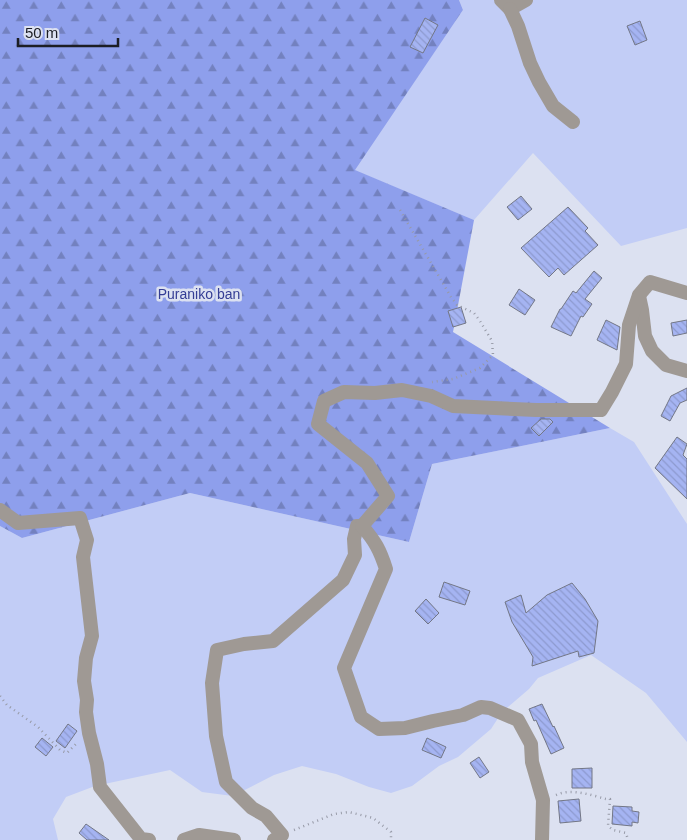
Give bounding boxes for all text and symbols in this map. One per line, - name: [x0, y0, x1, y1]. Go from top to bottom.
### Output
- scale bar: [18, 15, 118, 47]
- text: 50 m: [25, 24, 58, 41]
- park label: Puraniko ban: [158, 286, 240, 302]

